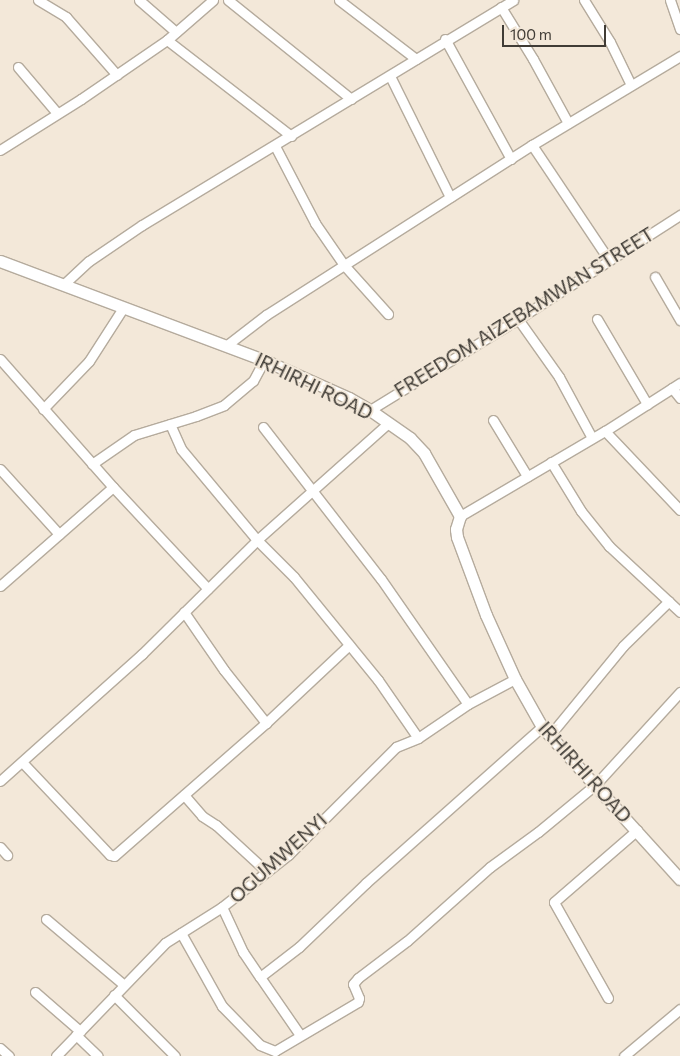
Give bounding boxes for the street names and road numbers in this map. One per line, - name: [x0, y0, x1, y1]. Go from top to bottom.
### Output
- street label: FREEDOM AIZEBAMWAN STREET: [390, 222, 658, 402]
- street label: IRHIRHI ROAD: [251, 348, 377, 424]
- street label: IRHIRHI ROAD: [534, 717, 636, 827]
- street label: OGUMWENYI: [225, 808, 331, 908]

